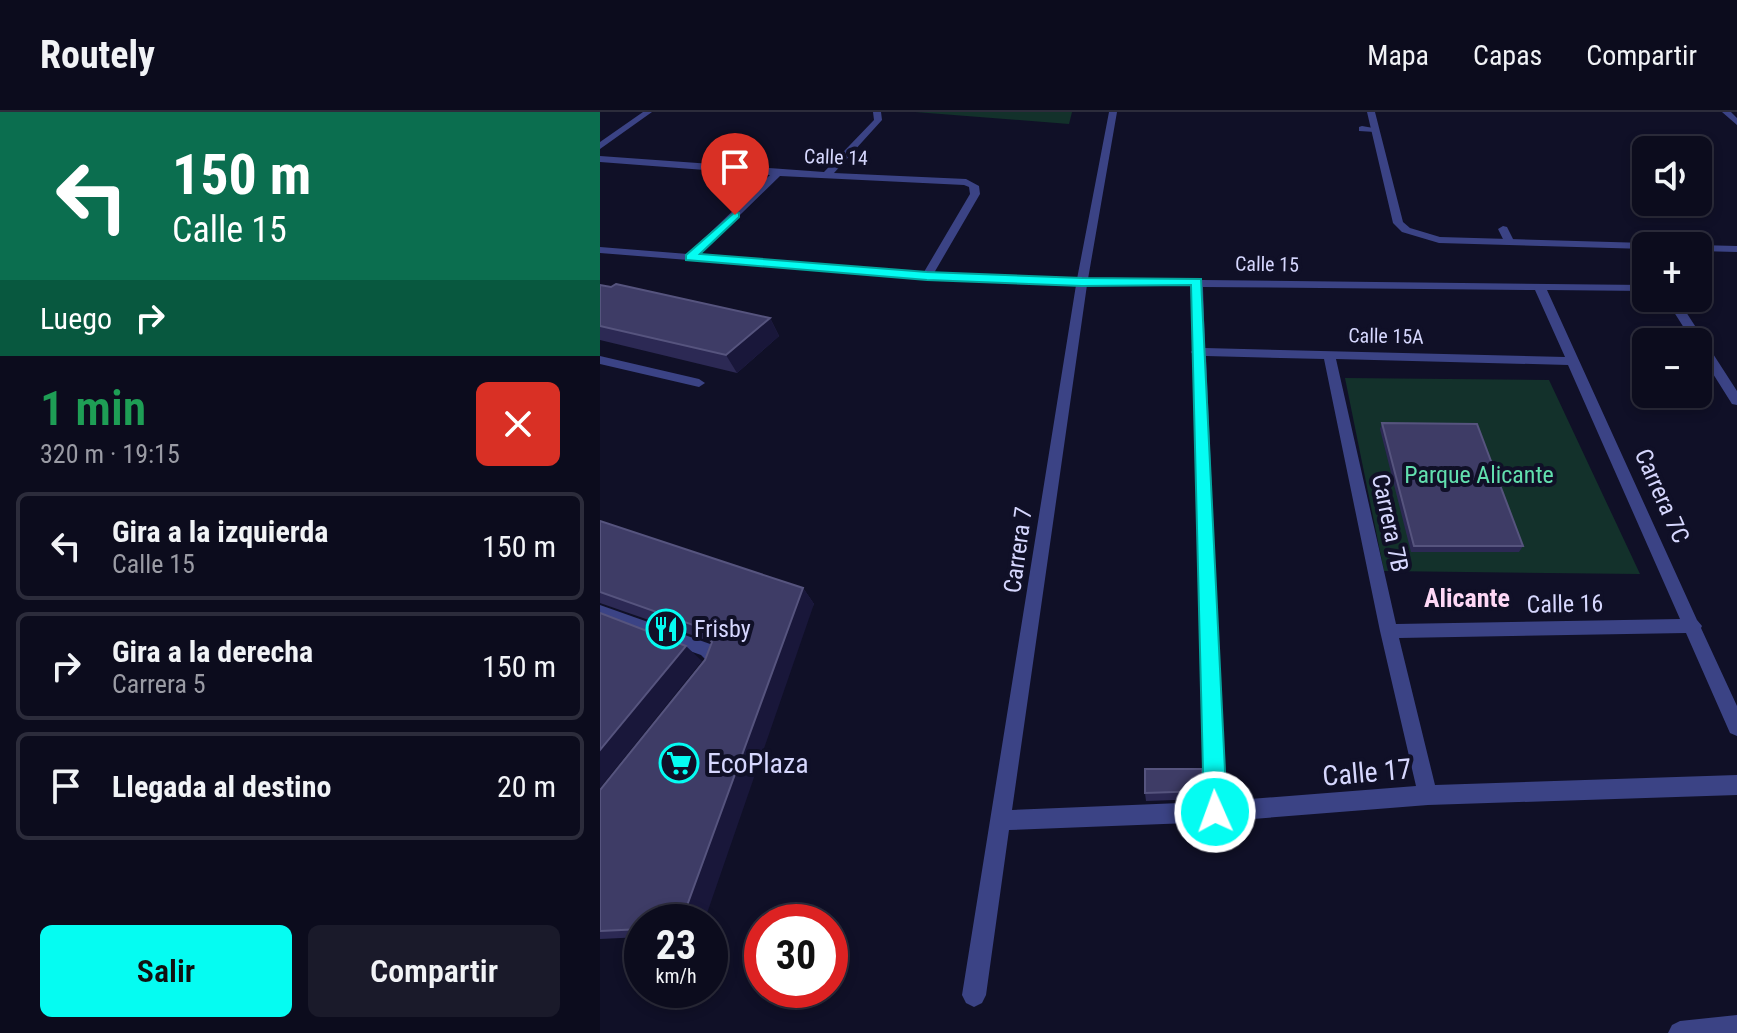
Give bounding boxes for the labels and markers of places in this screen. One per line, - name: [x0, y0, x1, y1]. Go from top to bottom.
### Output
- pin: [701, 133, 769, 215]
- restaurant icon: Frisby: [645, 608, 687, 650]
- place label: Frisby: [694, 615, 751, 643]
- supermarket icon: EcoPlaza: [658, 742, 700, 784]
- place label: EcoPlaza: [707, 747, 809, 780]

